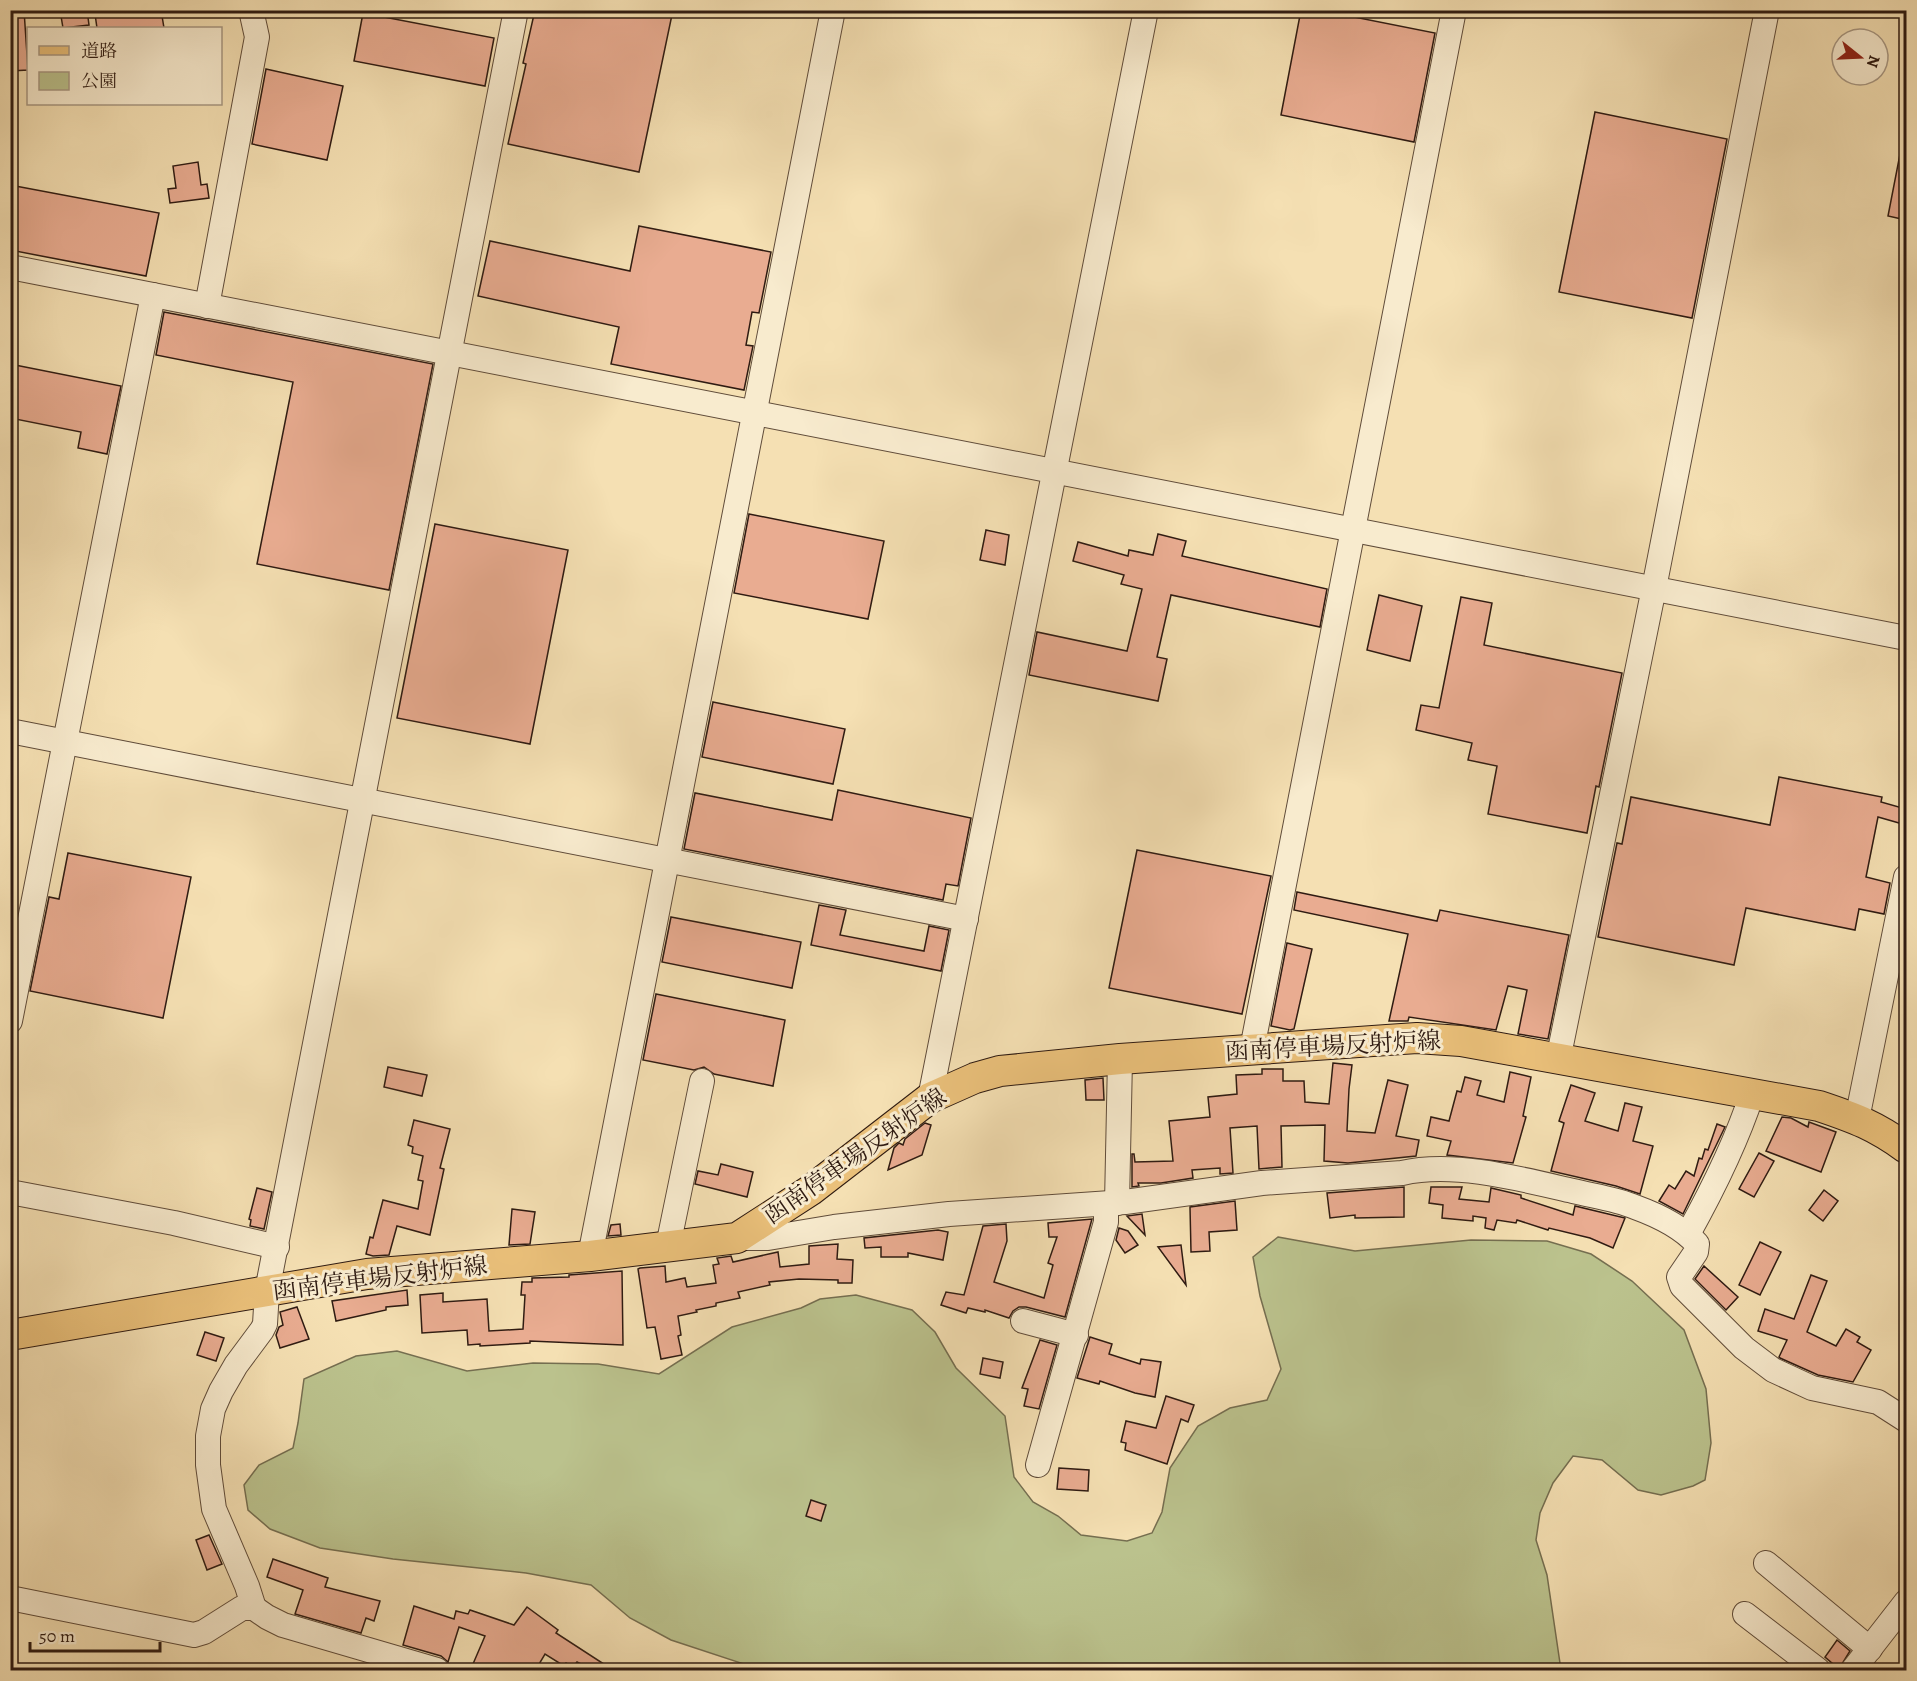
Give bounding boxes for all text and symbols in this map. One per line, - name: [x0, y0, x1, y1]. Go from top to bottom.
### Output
- legend: [27, 27, 222, 105]
- north arrow: [1830, 27, 1890, 87]
- text: 道路: [81, 39, 117, 63]
- text: N: [1861, 52, 1886, 71]
- text: 公園: [81, 69, 117, 93]
- street label: 函南停車場反射炉線: [1224, 1024, 1442, 1068]
- street label: 函南停車場反射炉線: [757, 1081, 953, 1231]
- street label: 函南停車場反射炉線: [271, 1249, 489, 1307]
- scale bar: [30, 1615, 160, 1653]
- text: 50 m: [39, 1624, 75, 1648]

